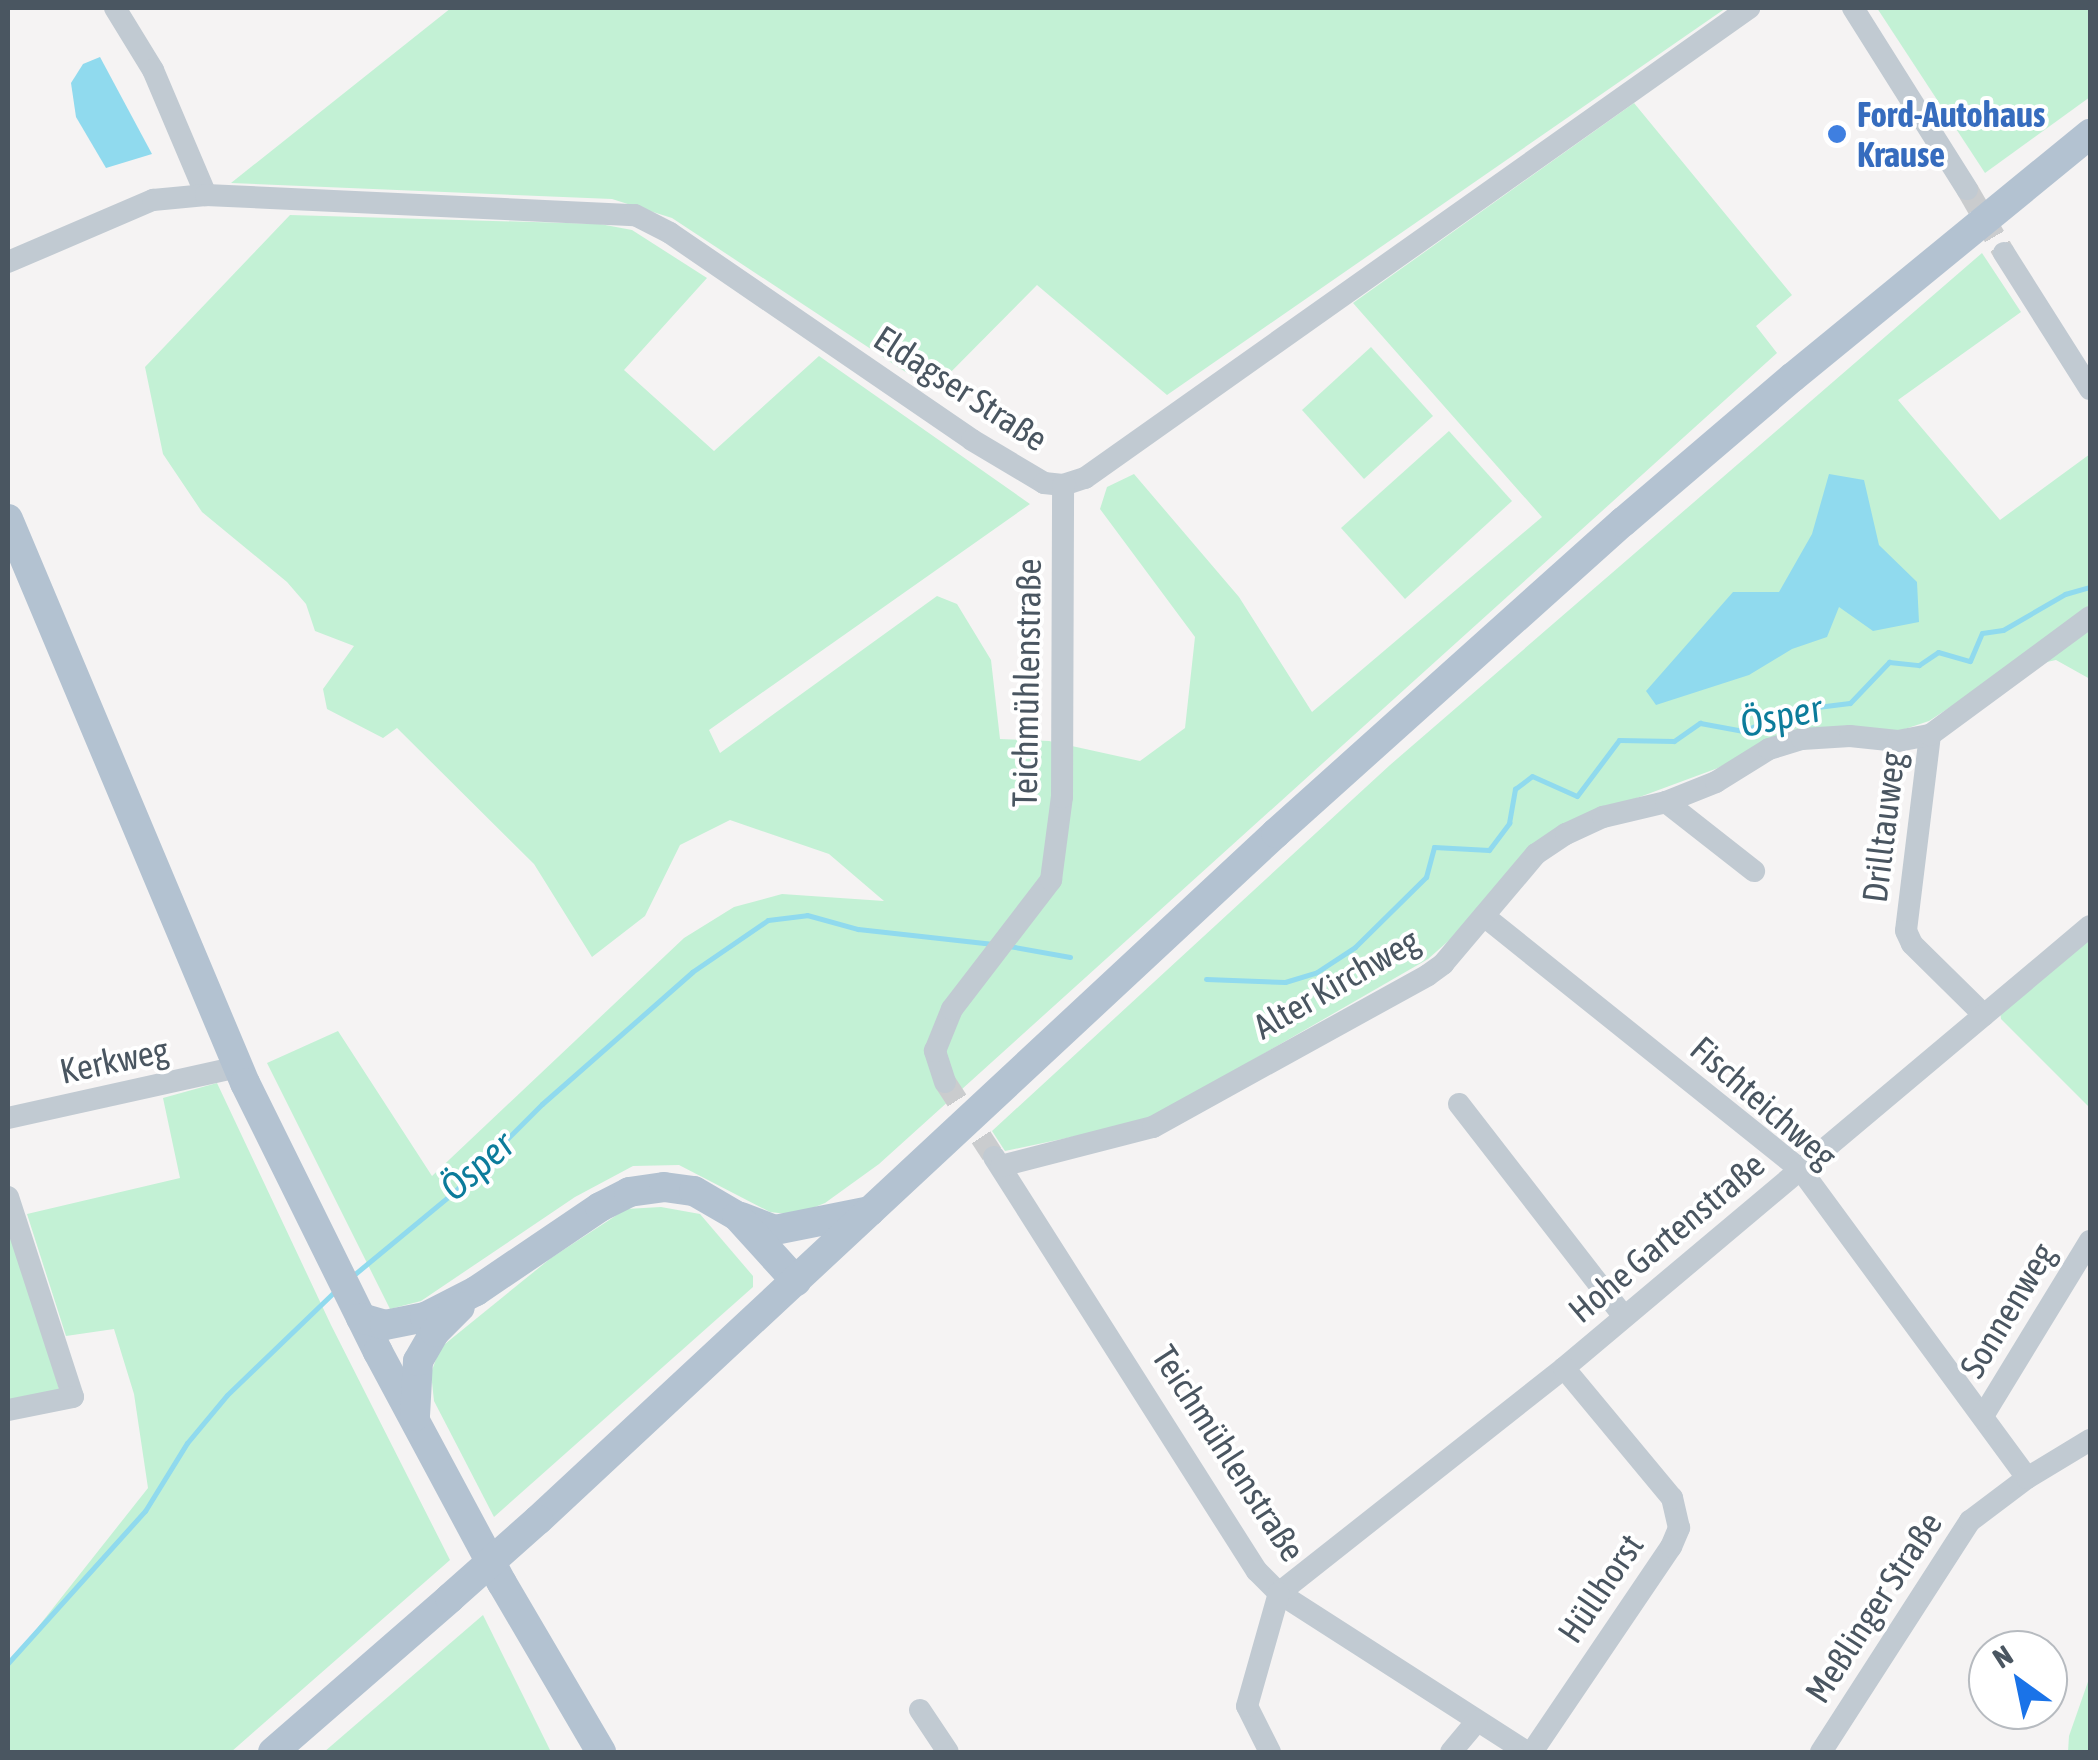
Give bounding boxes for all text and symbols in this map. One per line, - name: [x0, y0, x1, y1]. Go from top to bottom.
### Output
- place label: Ford-Autohaus Krause: [1857, 93, 2045, 175]
- marker: Ford-Autohaus Krause: [1826, 123, 1848, 145]
- street label: Eldagser Straße: [866, 316, 1056, 460]
- street label: Teichmühlenstraße: [1003, 558, 1049, 808]
- water label: Ösper: [1736, 685, 1826, 747]
- street label: Drilltauweg: [1853, 749, 1913, 905]
- street label: Alter Kirchweg: [1246, 919, 1426, 1047]
- street label: Fischteichweg: [1682, 1027, 1846, 1177]
- street label: Kerkweg: [56, 1028, 172, 1092]
- water label: Ösper: [431, 1122, 523, 1210]
- street label: Hohe Gartenstraße: [1560, 1143, 1772, 1331]
- street label: Sonnenweg: [1951, 1235, 2063, 1385]
- street label: Teichmühlenstraße: [1144, 1337, 1314, 1569]
- street label: Meßlinger Straße: [1796, 1504, 1950, 1710]
- street label: Hüllhorst: [1548, 1526, 1652, 1650]
- north arrow: [1968, 1630, 2068, 1730]
- text: N: [1987, 1639, 2018, 1674]

